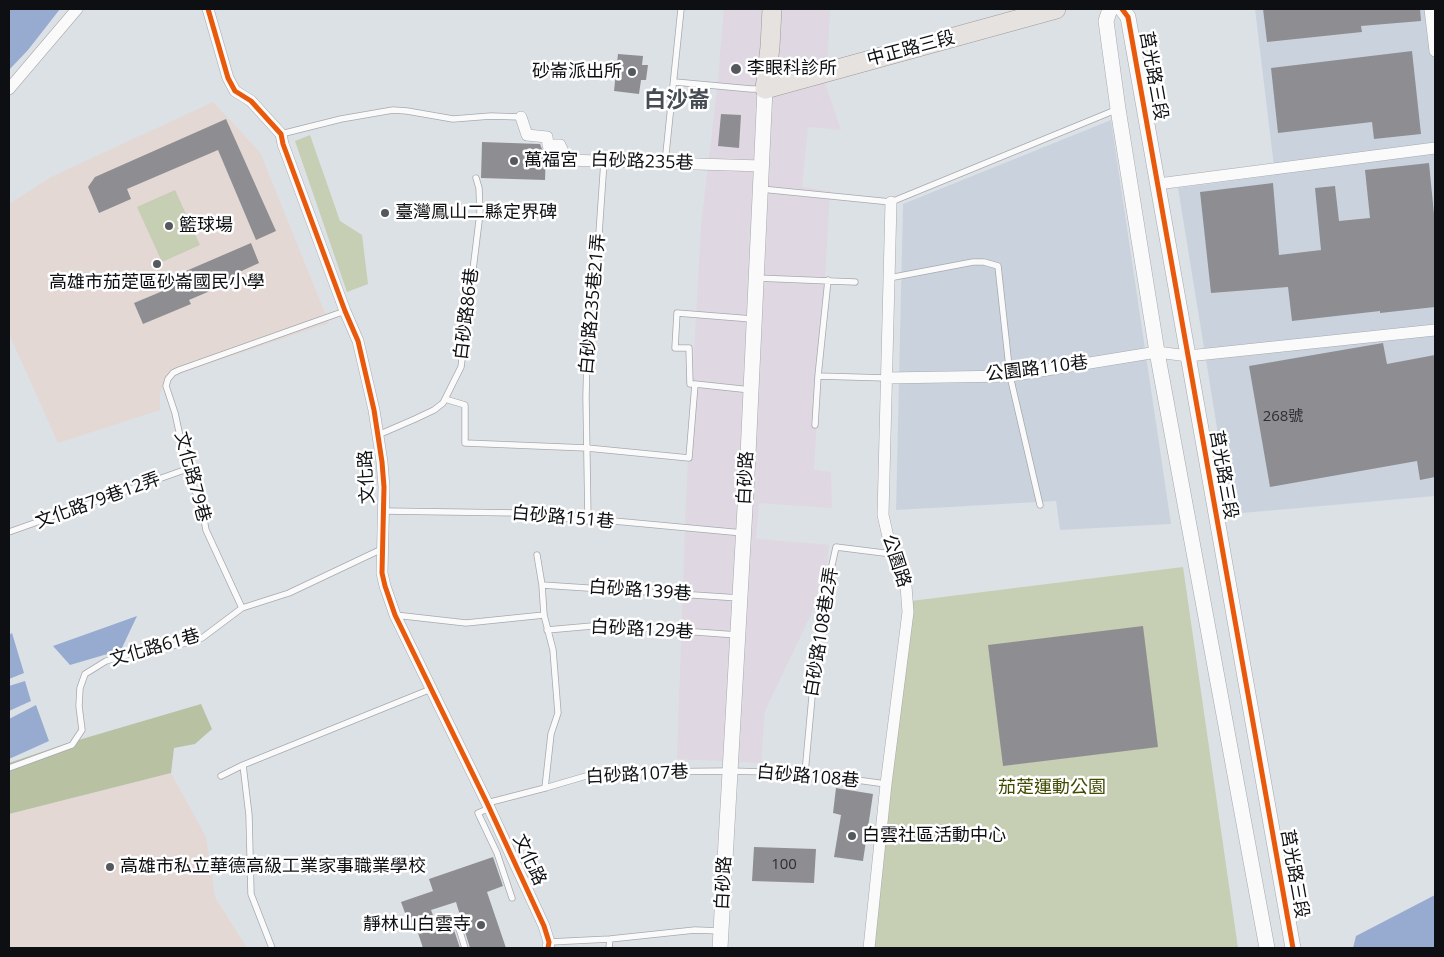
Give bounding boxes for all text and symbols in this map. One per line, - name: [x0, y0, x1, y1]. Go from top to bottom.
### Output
- street label: 中正路三段: [865, 27, 957, 71]
- street label: 莒光路三段: [1135, 30, 1171, 122]
- place label: 李眼科診所: [747, 58, 837, 80]
- place label: 砂崙派出所: [532, 61, 622, 83]
- marker: 李眼科診所: [729, 62, 743, 76]
- marker: 砂崙派出所: [626, 66, 638, 78]
- district label: 白沙崙: [644, 88, 710, 114]
- street label: 白砂路235巷: [590, 149, 694, 175]
- place label: 萬福宮: [524, 150, 578, 172]
- marker: 萬福宮: [508, 155, 520, 167]
- place label: 臺灣鳳山二縣定界碑: [395, 202, 557, 224]
- marker: 臺灣鳳山二縣定界碑: [379, 207, 391, 219]
- place label: 籃球場: [179, 215, 233, 237]
- marker: 籃球場: [163, 220, 175, 232]
- street label: 白砂路235巷21弄: [576, 233, 610, 375]
- marker: 高雄市茄萣區砂崙國民小學: [151, 258, 163, 270]
- street label: 白砂路86巷: [451, 267, 483, 361]
- place label: 高雄市茄萣區砂崙國民小學: [49, 272, 265, 294]
- street label: 公園路110巷: [985, 352, 1089, 386]
- house number: 268號: [1263, 408, 1303, 426]
- street label: 文化路79巷: [170, 429, 214, 525]
- street label: 莒光路三段: [1205, 429, 1241, 521]
- street label: 文化路: [355, 449, 379, 505]
- street label: 白砂路: [734, 450, 758, 506]
- street label: 文化路79巷12弄: [33, 468, 163, 534]
- street label: 白砂路151巷: [511, 503, 615, 533]
- street label: 公園路: [877, 532, 915, 590]
- street label: 白砂路108巷2弄: [801, 566, 843, 698]
- street label: 白砂路139巷: [588, 577, 692, 605]
- street label: 白砂路129巷: [590, 617, 694, 643]
- street label: 文化路61巷: [108, 625, 202, 671]
- street label: 白砂路107巷: [585, 762, 689, 788]
- street label: 白砂路108巷: [756, 762, 860, 792]
- park label: 茄萣運動公園: [998, 777, 1106, 799]
- place label: 白雲社區活動中心: [862, 825, 1006, 847]
- street label: 莒光路三段: [1276, 828, 1312, 920]
- marker: 白雲社區活動中心: [846, 830, 858, 842]
- street label: 文化路: [508, 831, 550, 889]
- street label: 白砂路: [712, 855, 736, 911]
- place label: 高雄市私立華德高級工業家事職業學校: [120, 856, 426, 878]
- house number: 100: [771, 856, 797, 874]
- marker: 高雄市私立華德高級工業家事職業學校: [104, 861, 116, 873]
- place label: 靜林山白雲寺: [363, 914, 471, 936]
- marker: 靜林山白雲寺: [475, 919, 487, 931]

